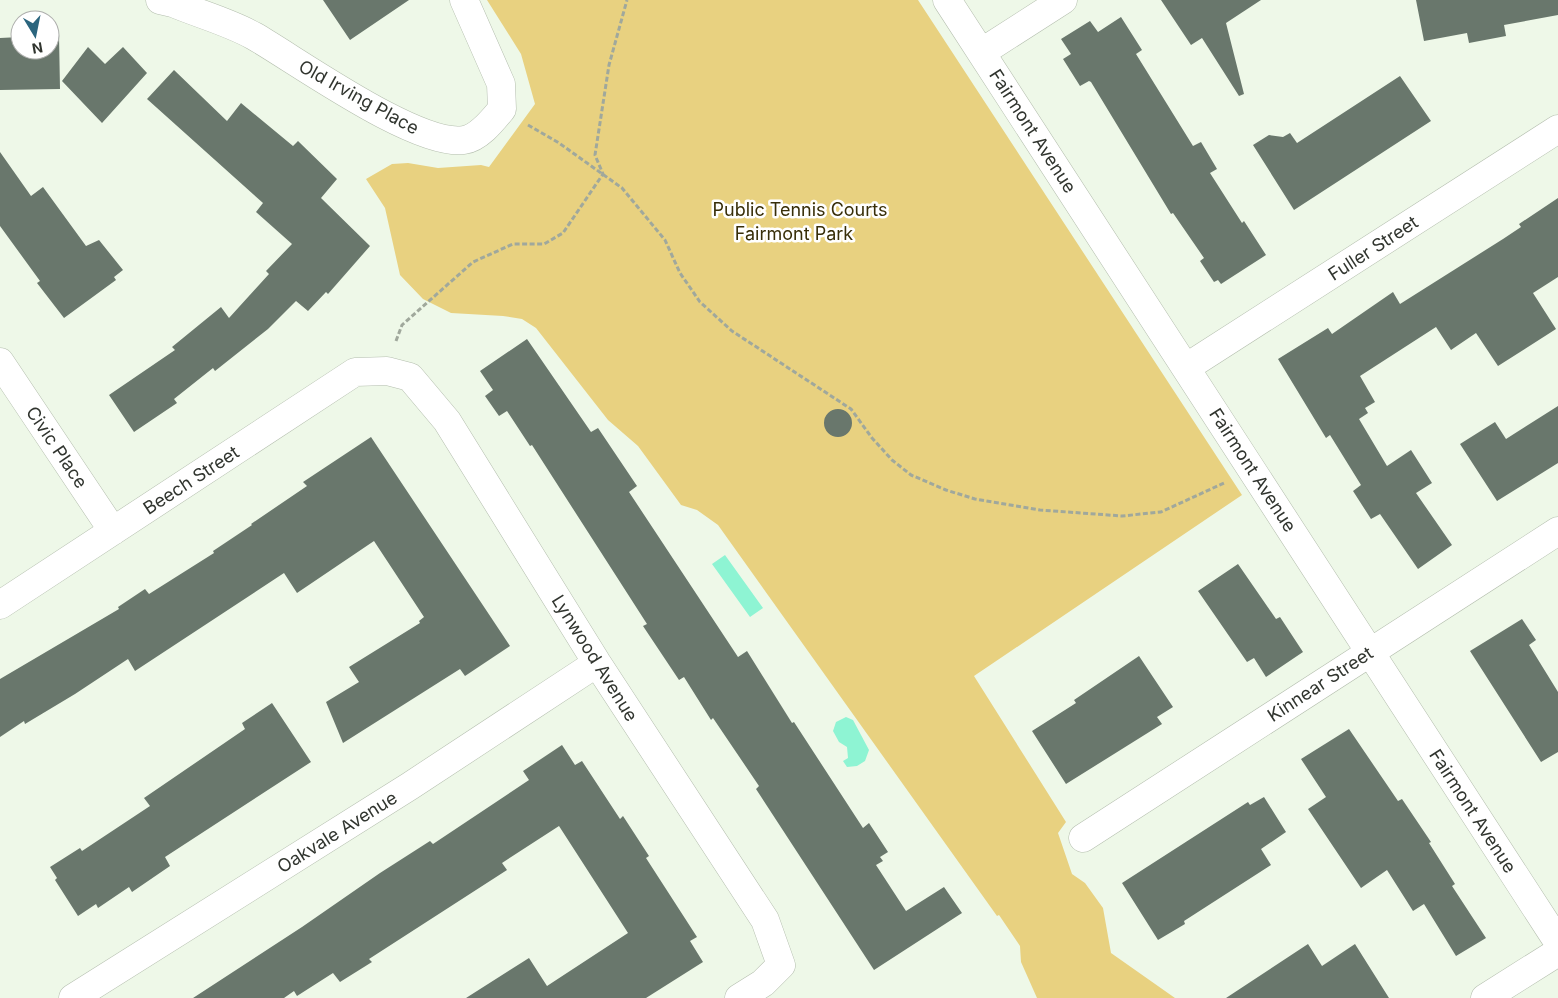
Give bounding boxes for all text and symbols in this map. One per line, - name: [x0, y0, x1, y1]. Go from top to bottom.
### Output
- north arrow: [10, 10, 60, 60]
- text: N: [31, 39, 44, 58]
- street label: Old Irving Place: [295, 55, 423, 139]
- street label: Fairmont Avenue: [985, 65, 1081, 197]
- park label: Public Tennis Courts: [713, 199, 887, 220]
- street label: Fuller Street: [1324, 211, 1422, 285]
- park label: Fairmont Park: [735, 223, 853, 244]
- street label: Civic Place: [22, 402, 92, 492]
- street label: Fairmont Avenue: [1205, 404, 1301, 536]
- street label: Beech Street: [139, 441, 243, 519]
- street label: Lynwood Avenue: [548, 591, 642, 725]
- street label: Kinnear Street: [1263, 642, 1377, 726]
- street label: Fairmont Avenue: [1425, 745, 1521, 877]
- street label: Oakvale Avenue: [273, 787, 401, 877]

